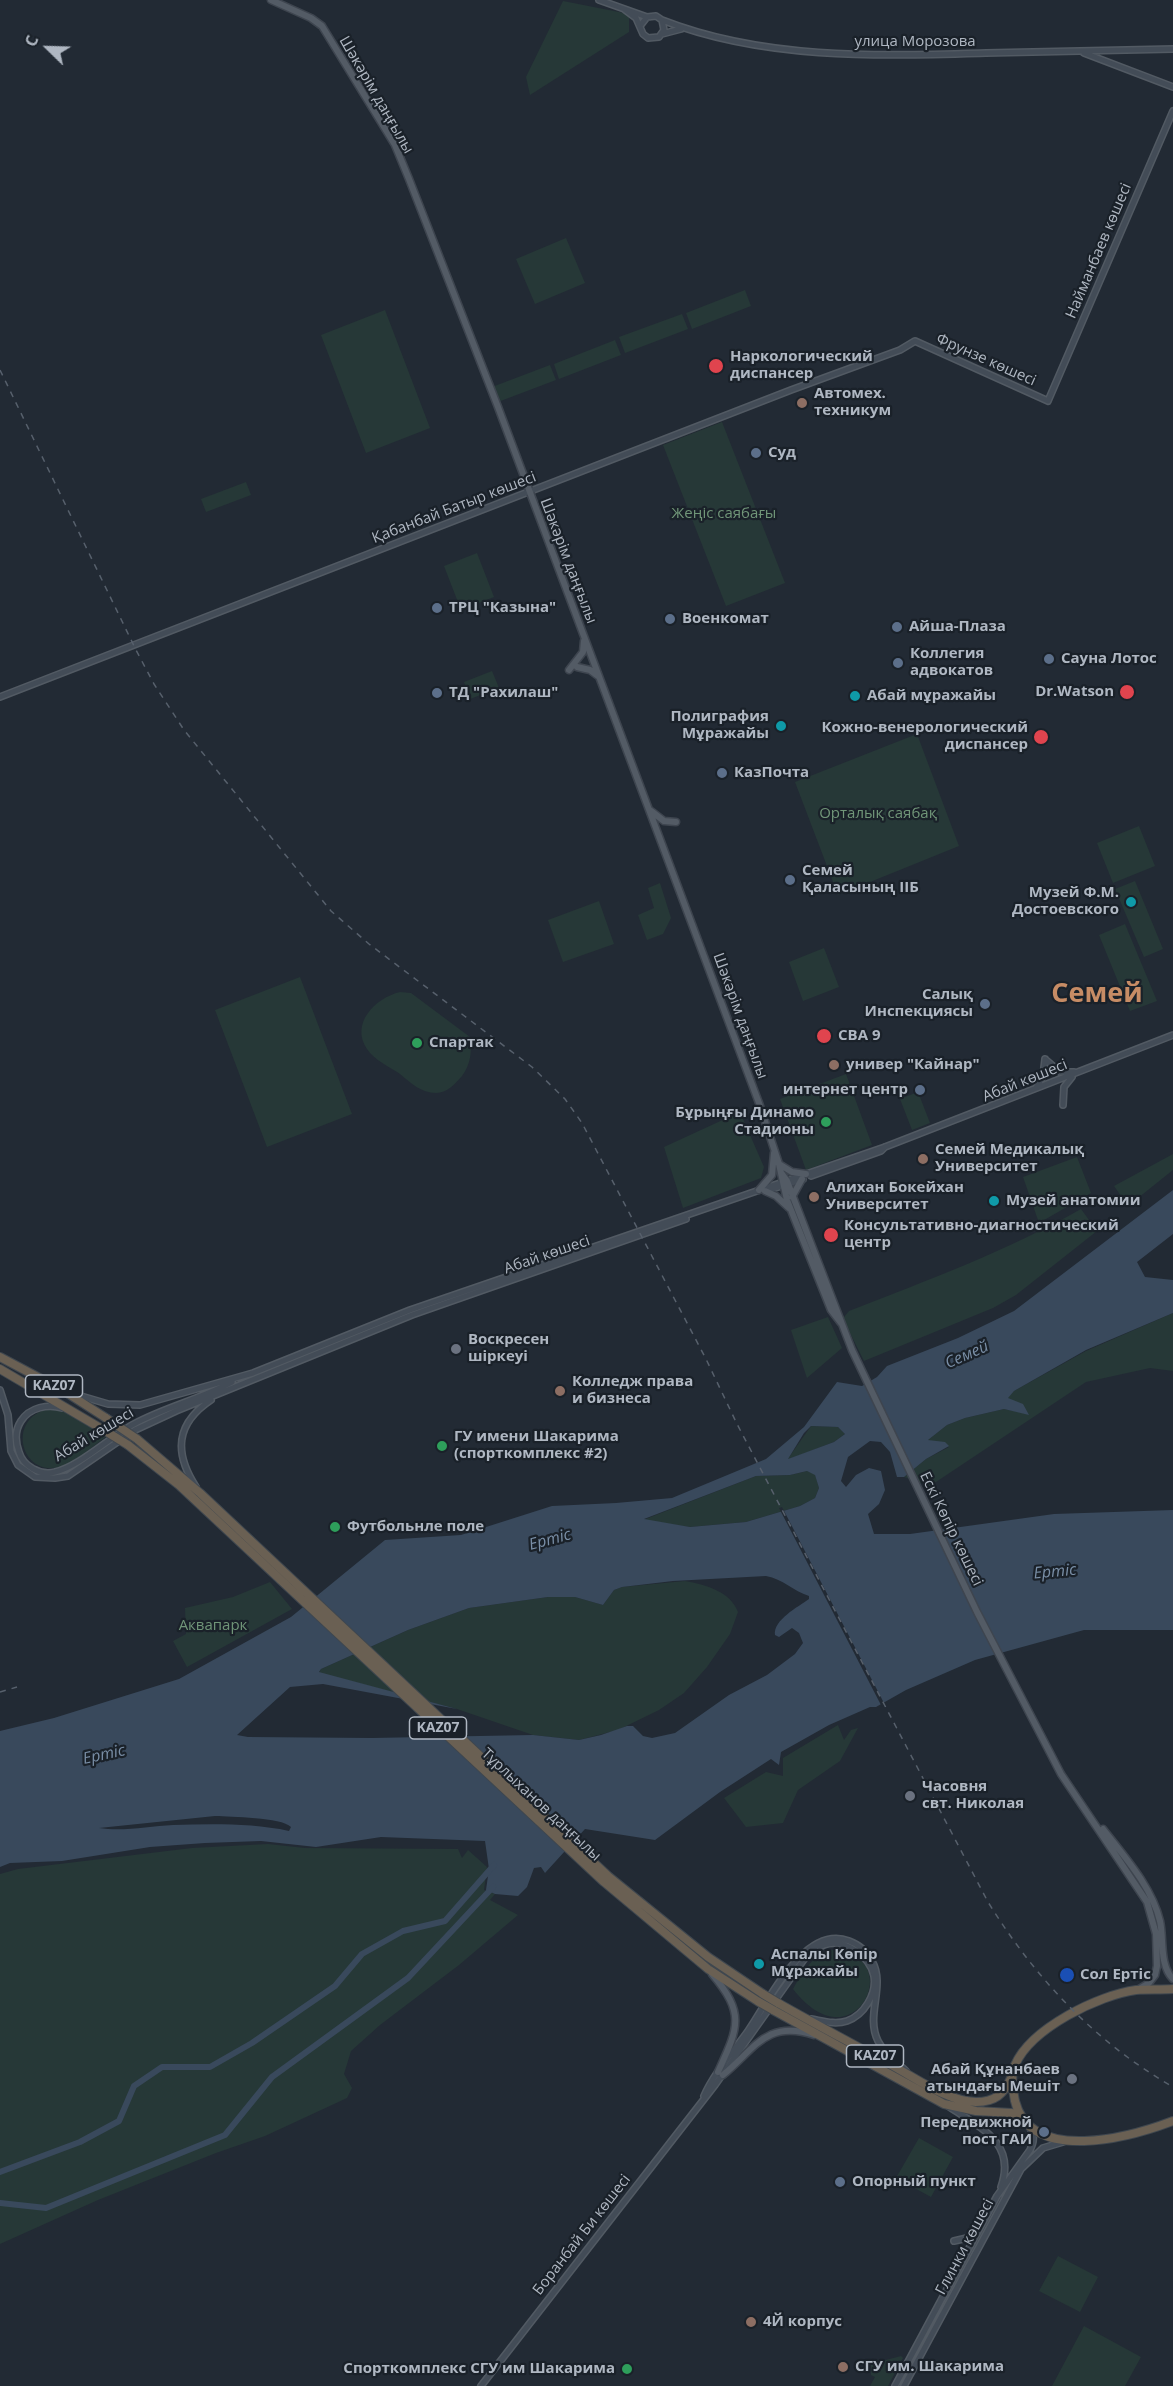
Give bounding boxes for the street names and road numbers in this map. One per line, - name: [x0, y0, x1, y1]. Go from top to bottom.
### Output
- street label: Шәкәрім даңғылы: [335, 33, 417, 157]
- street label: улица Морозова: [854, 33, 976, 51]
- street label: Найманбаев көшесі: [1062, 181, 1136, 321]
- street label: Фрунзе көшесі: [933, 330, 1039, 390]
- street label: Қабанбай Батыр көшесі: [369, 468, 539, 548]
- street label: Шәкәрім даңғылы: [536, 496, 600, 626]
- street label: Шәкәрім даңғылы: [709, 951, 771, 1081]
- street label: Абай көшесі: [980, 1056, 1070, 1106]
- street label: Абай көшесі: [502, 1232, 592, 1278]
- road number: KAZ07: [26, 1375, 82, 1397]
- street label: Абай көшесі: [51, 1404, 137, 1466]
- street label: Ескі Көпір көшесі: [916, 1469, 986, 1589]
- road number: KAZ07: [410, 1717, 466, 1739]
- street label: Тұрлыханов даңғылы: [477, 1745, 605, 1865]
- road number: KAZ07: [846, 2045, 904, 2067]
- street label: Боранбай Би көшесі: [529, 2171, 635, 2299]
- street label: Глинки көшесі: [932, 2196, 998, 2298]

